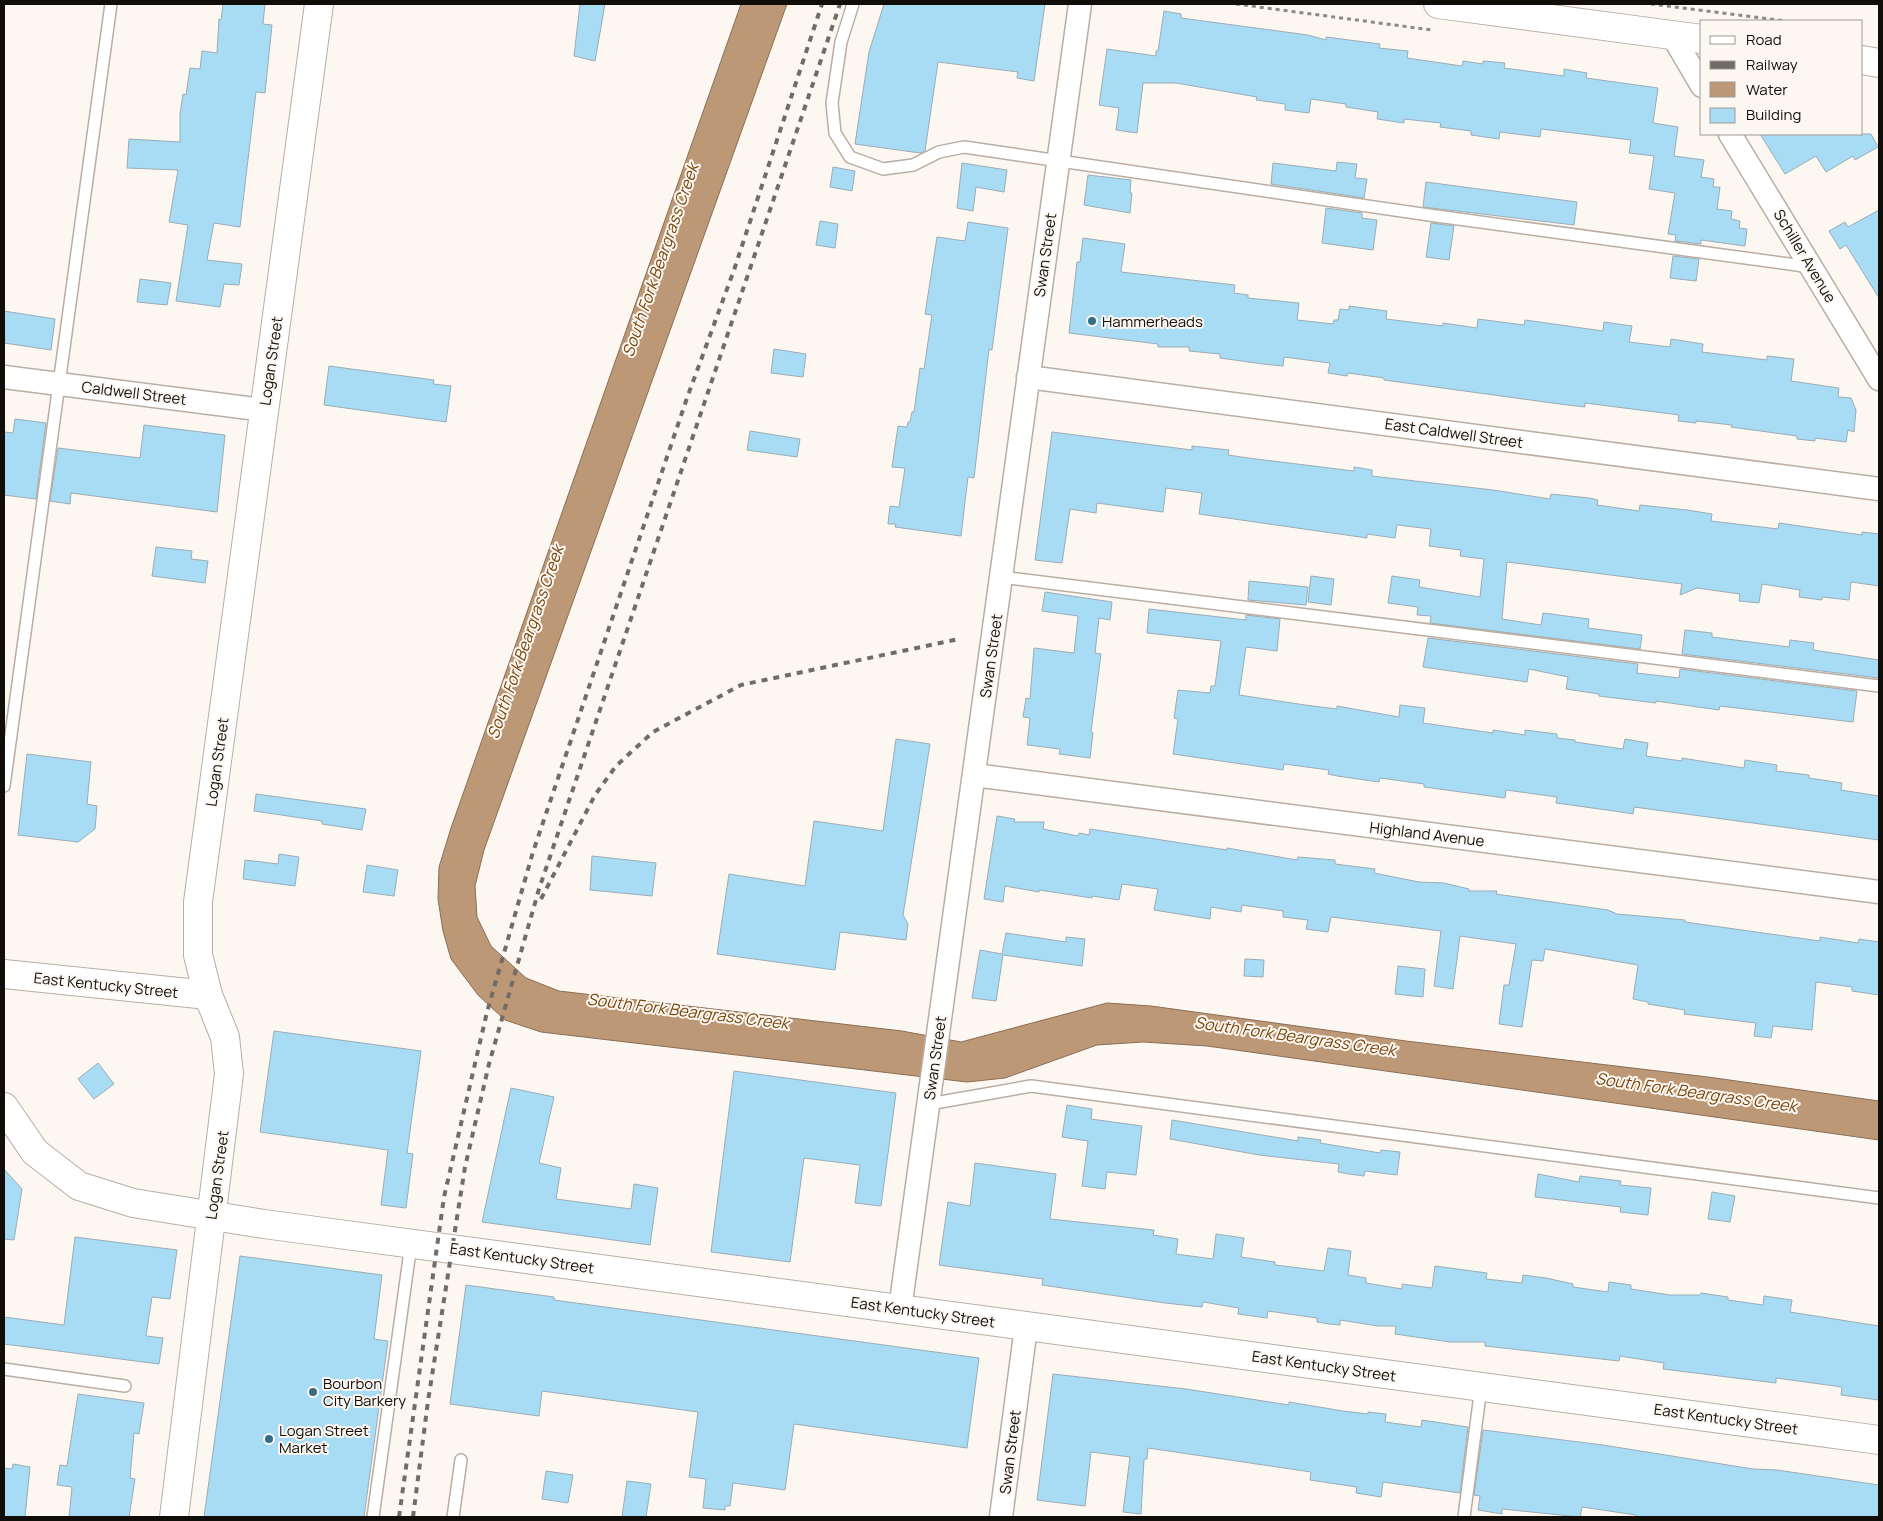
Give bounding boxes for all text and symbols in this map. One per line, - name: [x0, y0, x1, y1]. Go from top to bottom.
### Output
- legend: [1700, 20, 1863, 135]
- text: Road: [1746, 29, 1782, 50]
- text: Railway: [1746, 54, 1798, 75]
- text: Water: [1746, 79, 1788, 100]
- text: Building: [1746, 104, 1801, 125]
- water label: South Fork Beargrass Creek: [617, 159, 704, 360]
- street label: Schiller Avenue: [1769, 205, 1841, 307]
- street label: Swan Street: [1029, 212, 1061, 298]
- place label: Hammerheads: [1102, 311, 1203, 332]
- street label: Logan Street: [254, 315, 288, 407]
- marker: Hammerheads: [1086, 315, 1098, 327]
- street label: Caldwell Street: [80, 376, 188, 410]
- street label: East Caldwell Street: [1384, 413, 1524, 453]
- water label: South Fork Beargrass Creek: [482, 541, 569, 742]
- street label: Swan Street: [975, 613, 1007, 699]
- street label: Logan Street: [200, 716, 234, 808]
- street label: Highland Avenue: [1368, 817, 1486, 851]
- street label: East Kentucky Street: [33, 967, 179, 1003]
- water label: South Fork Beargrass Creek: [586, 988, 792, 1035]
- water label: South Fork Beargrass Creek: [1193, 1011, 1399, 1061]
- street label: Swan Street: [919, 1015, 951, 1101]
- water label: South Fork Beargrass Creek: [1594, 1067, 1800, 1117]
- street label: Logan Street: [200, 1129, 234, 1221]
- street label: East Kentucky Street: [449, 1238, 595, 1278]
- street label: East Kentucky Street: [850, 1292, 996, 1332]
- street label: East Kentucky Street: [1251, 1346, 1397, 1386]
- place label: Bourbon City Barkery: [323, 1373, 406, 1411]
- marker: Bourbon City Barkery: [307, 1386, 319, 1398]
- street label: East Kentucky Street: [1653, 1399, 1799, 1439]
- street label: Swan Street: [994, 1409, 1026, 1495]
- place label: Logan Street Market: [279, 1420, 369, 1458]
- marker: Logan Street Market: [263, 1433, 275, 1445]

